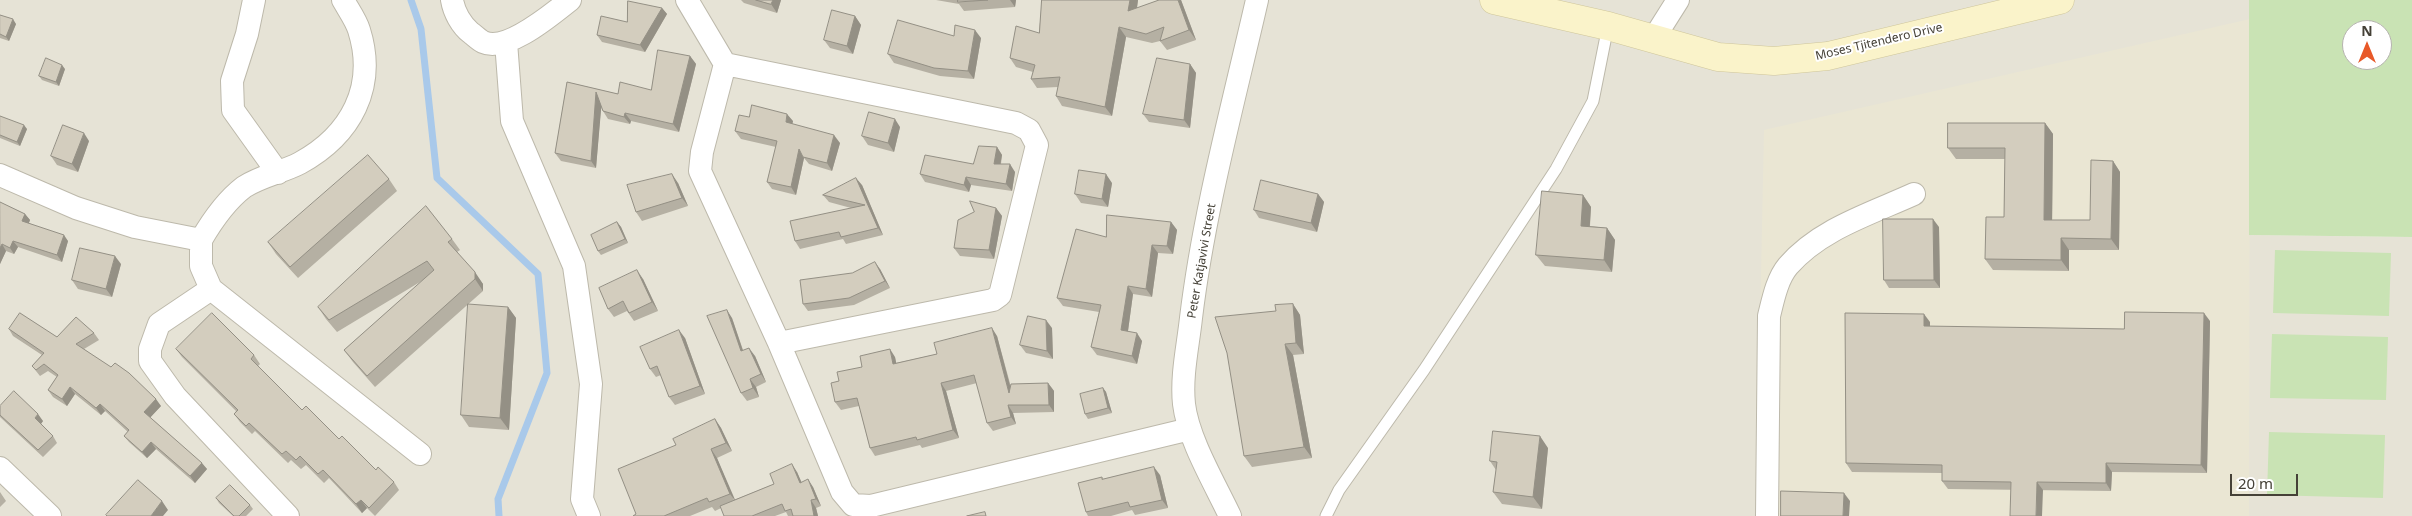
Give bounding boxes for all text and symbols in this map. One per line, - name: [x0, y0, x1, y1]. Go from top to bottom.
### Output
- street label: Moses Tjitendero Drive: [1814, 20, 1944, 64]
- north arrow: [2342, 20, 2392, 70]
- text: N: [2361, 21, 2373, 40]
- street label: Peter Katjavivi Street: [1185, 202, 1219, 320]
- scale bar: [2232, 464, 2300, 496]
- text: 20 m: [2238, 473, 2273, 493]

